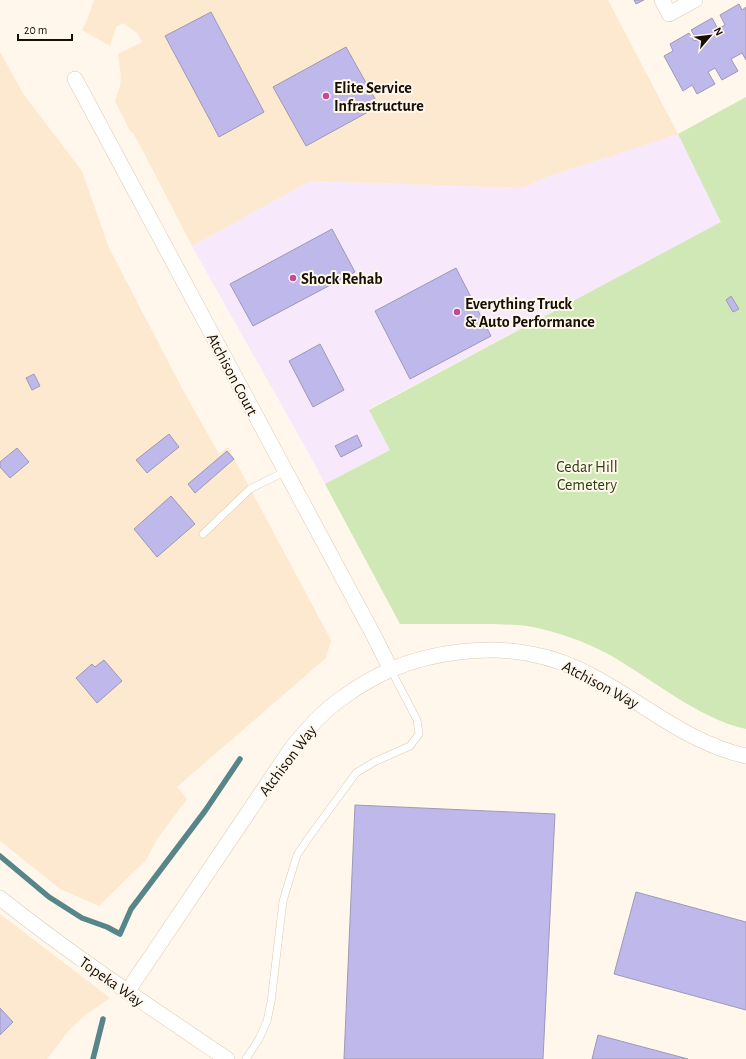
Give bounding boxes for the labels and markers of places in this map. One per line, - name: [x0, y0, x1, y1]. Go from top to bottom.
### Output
- place label: Elite Service Infrastructure: [334, 80, 424, 114]
- marker: Elite Service Infrastructure: [321, 91, 331, 101]
- place label: Shock Rehab: [301, 271, 383, 287]
- marker: Shock Rehab: [288, 273, 298, 283]
- place label: Everything Truck & Auto Performance: [465, 296, 595, 330]
- marker: Everything Truck & Auto Performance: [452, 307, 462, 317]

